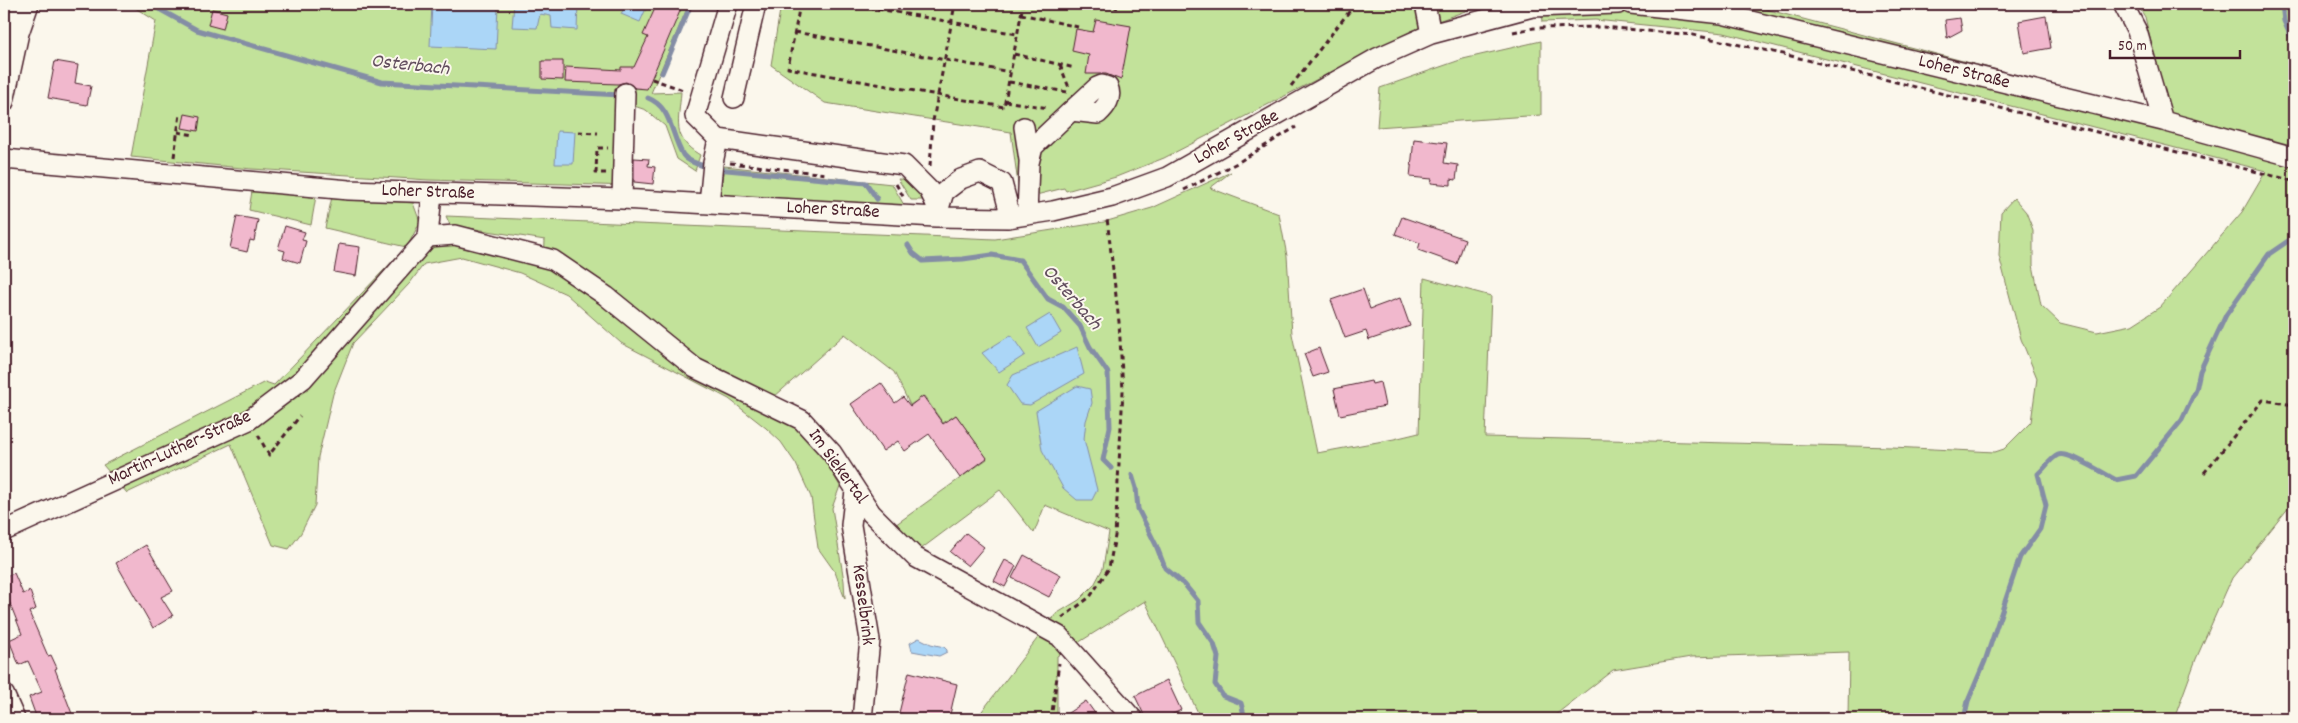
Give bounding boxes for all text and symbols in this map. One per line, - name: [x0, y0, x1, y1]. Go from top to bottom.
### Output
- scale bar: [2110, 28, 2240, 60]
- text: 50 m: [2118, 36, 2147, 58]
- water label: Osterbach: [369, 48, 451, 84]
- street label: Loher Straße: [1915, 49, 2013, 97]
- street label: Loher Straße: [1190, 104, 1284, 172]
- street label: Loher Straße: [381, 178, 475, 208]
- street label: Loher Straße: [786, 195, 880, 227]
- water label: Osterbach: [1035, 259, 1108, 338]
- street label: Martin-Luther-Straße: [104, 404, 256, 494]
- street label: Im Siekertal: [800, 424, 874, 511]
- street label: Kesselbrink: [844, 563, 880, 647]

